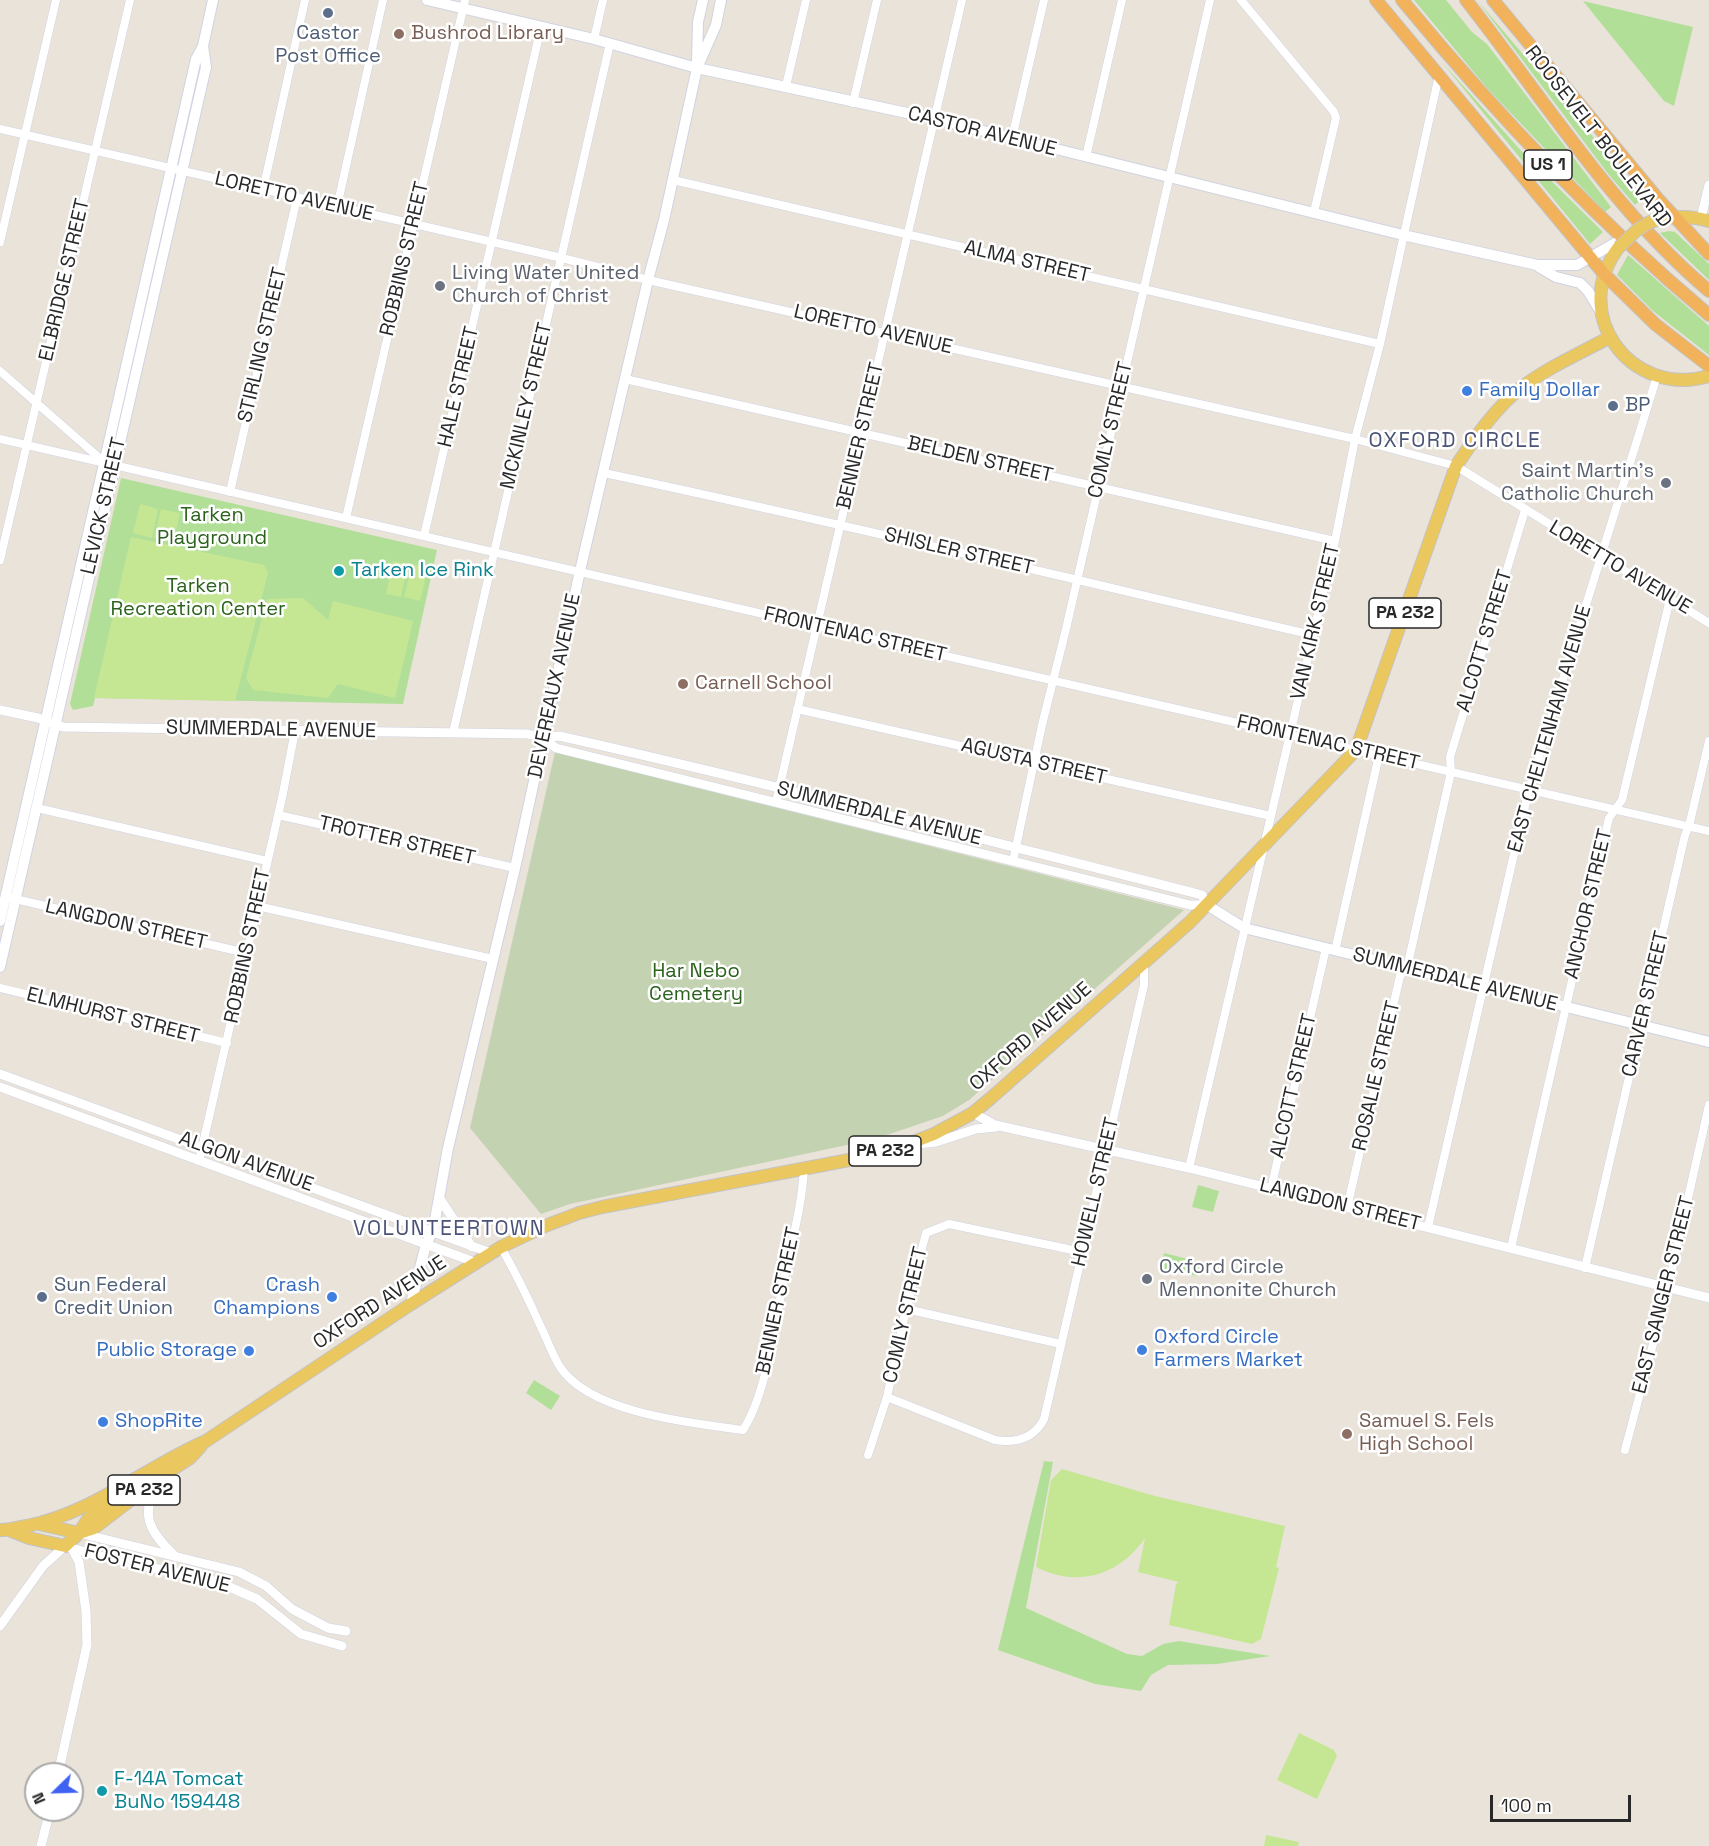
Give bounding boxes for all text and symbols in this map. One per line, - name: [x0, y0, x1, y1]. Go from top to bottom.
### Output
- marker: Castor Post Office: [321, 6, 335, 20]
- place label: Castor Post Office: [275, 22, 381, 69]
- place label: Bushrod Library: [411, 22, 564, 46]
- marker: Bushrod Library: [392, 27, 406, 41]
- street label: ROOSEVELT BOULEVARD: [1519, 41, 1677, 233]
- street label: CASTOR AVENUE: [905, 102, 1059, 162]
- road number: US 1: [1524, 150, 1572, 180]
- street label: LORETTO AVENUE: [212, 167, 376, 227]
- street label: ROBBINS STREET: [376, 179, 434, 339]
- street label: ELBRIDGE STREET: [35, 196, 95, 364]
- street label: ALMA STREET: [962, 236, 1092, 288]
- place label: Living Water United Church of Christ: [452, 262, 639, 309]
- street label: STIRLING STREET: [233, 265, 293, 425]
- marker: Living Water United Church of Christ: [433, 279, 447, 293]
- street label: LORETTO AVENUE: [791, 300, 955, 360]
- street label: MCKINLEY STREET: [496, 320, 558, 492]
- street label: HALE STREET: [433, 324, 485, 450]
- street label: COMLY STREET: [1084, 359, 1138, 501]
- street label: BENNER STREET: [832, 360, 890, 512]
- place label: Family Dollar: [1479, 379, 1600, 403]
- marker: Family Dollar: [1460, 384, 1474, 398]
- place label: BP: [1625, 394, 1650, 418]
- marker: BP: [1606, 399, 1620, 413]
- district label: OXFORD CIRCLE: [1369, 428, 1541, 454]
- street label: BELDEN STREET: [905, 432, 1055, 488]
- street label: LEVICK STREET: [77, 435, 131, 577]
- place label: Saint Martin's Catholic Church: [1501, 460, 1654, 507]
- marker: Saint Martin's Catholic Church: [1659, 476, 1673, 490]
- park label: Tarken Playground: [157, 504, 267, 551]
- street label: LORETTO AVENUE: [1544, 516, 1696, 620]
- street label: SHISLER STREET: [882, 523, 1036, 581]
- street label: VAN KIRK STREET: [1286, 541, 1346, 703]
- place label: Tarken Ice Rink: [351, 559, 494, 583]
- marker: Tarken Ice Rink: [332, 564, 346, 578]
- street label: ALCOTT STREET: [1452, 567, 1518, 715]
- park label: Tarken Recreation Center: [110, 575, 286, 622]
- street label: DEVEREAUX AVENUE: [524, 591, 586, 781]
- road number: PA 232: [1369, 598, 1441, 628]
- street label: FRONTENAC STREET: [761, 602, 949, 668]
- street label: EAST CHELTENHAM AVENUE: [1503, 603, 1597, 855]
- place label: Carnell School: [695, 672, 832, 696]
- marker: Carnell School: [676, 677, 690, 691]
- street label: FRONTENAC STREET: [1234, 710, 1422, 776]
- street label: SUMMERDALE AVENUE: [166, 716, 376, 744]
- street label: AGUSTA STREET: [959, 734, 1109, 790]
- street label: SUMMERDALE AVENUE: [774, 777, 984, 851]
- street label: TROTTER STREET: [316, 811, 478, 871]
- street label: ANCHOR STREET: [1560, 827, 1618, 981]
- street label: ROBBINS STREET: [220, 866, 276, 1026]
- street label: LANGDON STREET: [43, 895, 209, 955]
- street label: CARVER STREET: [1618, 929, 1674, 1079]
- street label: SUMMERDALE AVENUE: [1350, 943, 1560, 1017]
- park label: Har Nebo Cemetery: [649, 960, 743, 1007]
- street label: OXFORD AVENUE: [965, 978, 1097, 1096]
- street label: ELMHURST STREET: [24, 983, 202, 1049]
- street label: ROSALIE STREET: [1348, 999, 1406, 1153]
- street label: ALCOTT STREET: [1266, 1011, 1322, 1161]
- street label: HOWELL STREET: [1067, 1115, 1125, 1269]
- street label: ALGON AVENUE: [176, 1127, 316, 1197]
- road number: PA 232: [849, 1136, 921, 1166]
- street label: LANGDON STREET: [1257, 1173, 1423, 1237]
- street label: EAST SANGER STREET: [1628, 1194, 1700, 1396]
- district label: VOLUNTEERTOWN: [353, 1216, 545, 1242]
- street label: BENNER STREET: [752, 1225, 806, 1377]
- street label: COMLY STREET: [879, 1244, 933, 1386]
- street label: OXFORD AVENUE: [309, 1251, 451, 1355]
- place label: Oxford Circle Mennonite Church: [1159, 1256, 1337, 1303]
- marker: Oxford Circle Mennonite Church: [1140, 1272, 1154, 1286]
- place label: Sun Federal Credit Union: [54, 1274, 173, 1321]
- place label: Crash Champions: [213, 1274, 320, 1321]
- marker: Sun Federal Credit Union: [35, 1290, 49, 1304]
- marker: Crash Champions: [325, 1290, 339, 1304]
- place label: Oxford Circle Farmers Market: [1154, 1326, 1303, 1373]
- place label: Public Storage: [96, 1339, 237, 1363]
- marker: Oxford Circle Farmers Market: [1135, 1343, 1149, 1357]
- marker: Public Storage: [242, 1344, 256, 1358]
- place label: ShopRite: [115, 1410, 203, 1434]
- place label: Samuel S. Fels High School: [1359, 1410, 1494, 1457]
- marker: ShopRite: [96, 1415, 110, 1429]
- marker: Samuel S. Fels High School: [1340, 1427, 1354, 1441]
- road number: PA 232: [108, 1475, 180, 1505]
- street label: FOSTER AVENUE: [82, 1539, 232, 1599]
- north arrow: [24, 1762, 84, 1822]
- place label: F-14A Tomcat BuNo 159448: [114, 1768, 244, 1815]
- scale bar: [1493, 1783, 1634, 1821]
- marker: F-14A Tomcat BuNo 159448: [95, 1784, 109, 1798]
- text: N: [27, 1789, 51, 1807]
- text: 100 m: [1501, 1794, 1552, 1817]

